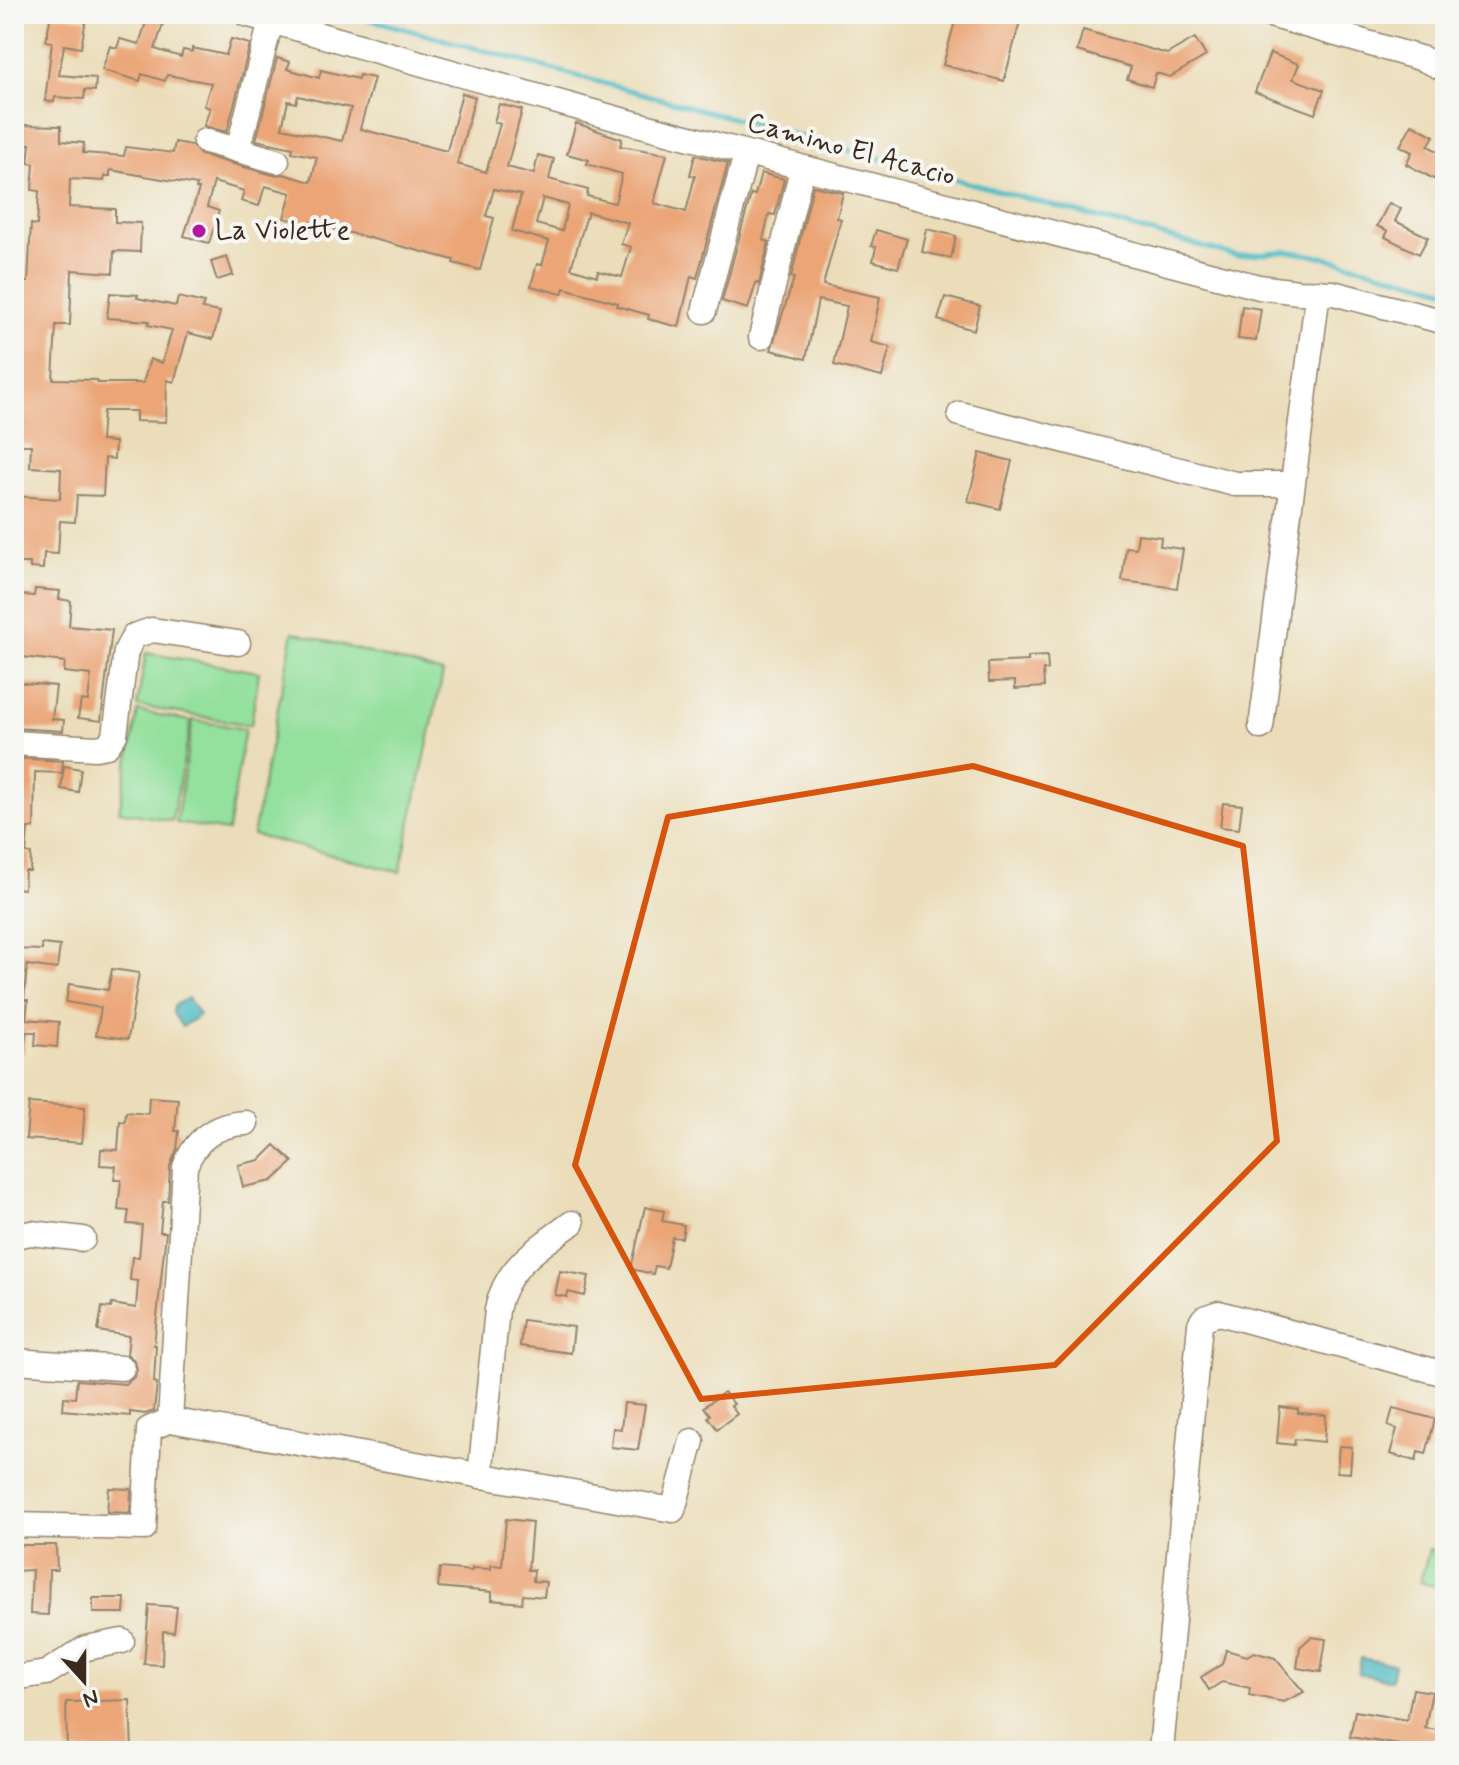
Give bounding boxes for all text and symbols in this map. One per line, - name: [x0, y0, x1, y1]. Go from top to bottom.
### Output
- street label: Camino El Acacio: [743, 104, 959, 196]
- place label: La Violette: [215, 213, 350, 250]
- marker: La Violette: [190, 222, 208, 240]
- north arrow: [44, 1641, 124, 1721]
- text: N: [79, 1682, 102, 1714]

